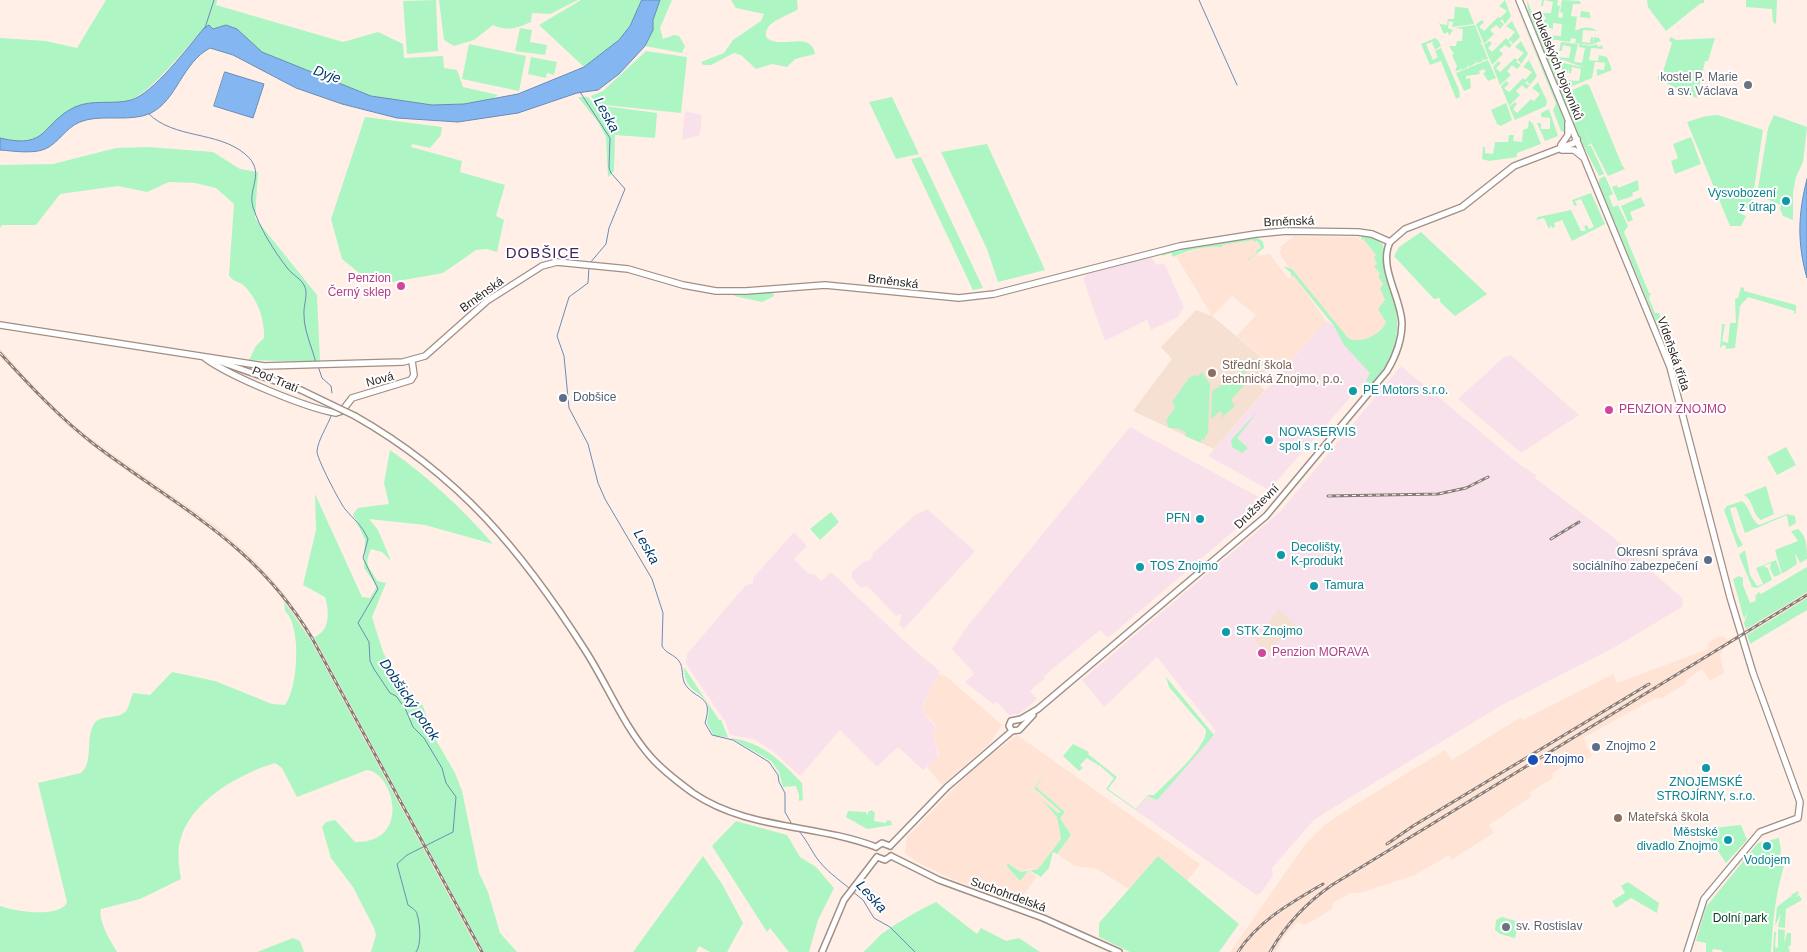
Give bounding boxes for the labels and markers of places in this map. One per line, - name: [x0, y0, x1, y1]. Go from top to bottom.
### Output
- place label: kostel P. Marie a sv. Václava: [1660, 71, 1738, 99]
- marker: kostel P. Marie a sv. Václava: [1742, 79, 1754, 91]
- place label: Vysvobození z útrap: [1708, 187, 1776, 215]
- marker: Vysvobození z útrap: [1780, 195, 1792, 207]
- place label: Penzion Černý sklep: [328, 272, 391, 300]
- marker: Penzion Černý sklep: [395, 280, 407, 292]
- place label: Střední škola technická Znojmo, p.o.: [1222, 359, 1343, 387]
- marker: Střední škola technická Znojmo, p.o.: [1206, 367, 1218, 379]
- place label: PE Motors s.r.o.: [1363, 384, 1448, 398]
- marker: PE Motors s.r.o.: [1347, 385, 1359, 397]
- place label: Dobšice: [573, 391, 616, 405]
- marker: Dobšice: [557, 392, 569, 404]
- place label: PENZION ZNOJMO: [1619, 403, 1726, 417]
- marker: PENZION ZNOJMO: [1603, 404, 1615, 416]
- place label: NOVASERVIS spol s r. o.: [1279, 426, 1356, 454]
- marker: NOVASERVIS spol s r. o.: [1263, 434, 1275, 446]
- place label: PFN: [1166, 512, 1190, 526]
- marker: PFN: [1194, 513, 1206, 525]
- place label: Decolišty, K-produkt: [1291, 541, 1343, 569]
- place label: Okresní správa sociálního zabezpečení: [1573, 546, 1698, 574]
- marker: Decolišty, K-produkt: [1275, 549, 1287, 561]
- marker: Okresní správa sociálního zabezpečení: [1702, 554, 1714, 566]
- place label: TOS Znojmo: [1150, 560, 1218, 574]
- marker: TOS Znojmo: [1134, 561, 1146, 573]
- place label: Tamura: [1324, 579, 1364, 593]
- marker: Tamura: [1308, 580, 1320, 592]
- place label: STK Znojmo: [1236, 625, 1303, 639]
- marker: STK Znojmo: [1220, 626, 1232, 638]
- place label: Penzion MORAVA: [1272, 646, 1369, 660]
- marker: Penzion MORAVA: [1256, 647, 1268, 659]
- place label: Znojmo 2: [1606, 740, 1656, 754]
- marker: Znojmo 2: [1590, 741, 1602, 753]
- marker: Znojmo: [1526, 753, 1540, 767]
- place label: Znojmo: [1544, 753, 1584, 767]
- marker: ZNOJEMSKÉ STROJÍRNY, s.r.o.: [1700, 762, 1712, 774]
- place label: ZNOJEMSKÉ STROJÍRNY, s.r.o.: [1656, 776, 1756, 804]
- place label: Mateřská škola: [1628, 811, 1709, 825]
- marker: Mateřská škola: [1612, 812, 1624, 824]
- place label: Městské divadlo Znojmo: [1637, 826, 1718, 854]
- marker: Městské divadlo Znojmo: [1722, 834, 1734, 846]
- marker: Vodojem: [1761, 840, 1773, 852]
- place label: Vodojem: [1744, 854, 1790, 868]
- place label: sv. Rostislav: [1516, 920, 1582, 934]
- marker: sv. Rostislav: [1500, 921, 1512, 933]

